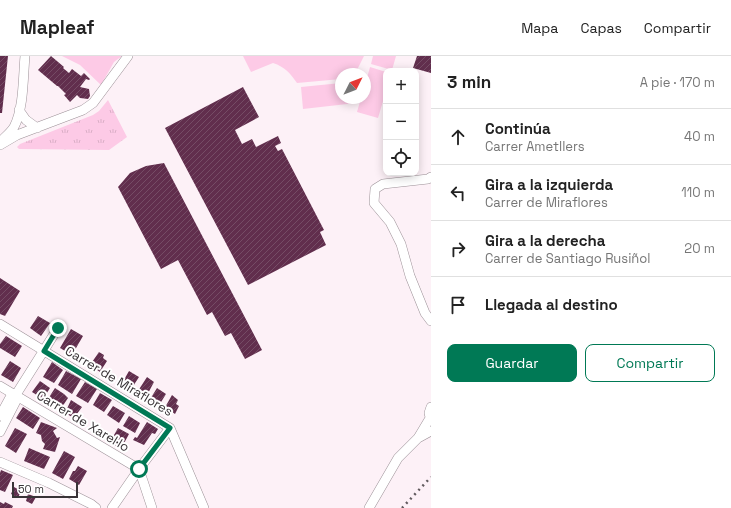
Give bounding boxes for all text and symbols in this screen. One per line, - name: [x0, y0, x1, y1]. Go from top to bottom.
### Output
- text: Mapleaf: [20, 15, 94, 40]
- text: Mapa: [521, 19, 558, 37]
- text: Capas: [580, 19, 622, 37]
- text: Compartir: [644, 19, 711, 37]
- north arrow: [335, 68, 371, 104]
- map controls: [383, 68, 419, 176]
- button: +: [383, 68, 419, 104]
- text: 3 min: [447, 71, 491, 93]
- text: A pie · 170 m: [640, 74, 715, 91]
- button: −: [383, 104, 419, 140]
- text: Continúa: [485, 119, 551, 138]
- icon: ahead: [447, 126, 469, 148]
- text: 40 m: [684, 128, 715, 145]
- text: Carrer Ametllers: [485, 138, 585, 155]
- button: locate: [383, 140, 419, 176]
- text: Gira a la izquierda: [485, 175, 613, 194]
- icon: left: [447, 182, 469, 204]
- text: 110 m: [681, 184, 715, 201]
- text: Carrer de Miraflores: [485, 194, 608, 211]
- text: Gira a la derecha: [485, 231, 605, 250]
- icon: right: [447, 238, 469, 260]
- text: 20 m: [684, 240, 715, 257]
- text: Carrer de Santiago Rusiñol: [485, 250, 651, 267]
- icon: arrive: [447, 294, 469, 316]
- text: Llegada al destino: [485, 295, 618, 314]
- route end: [49, 319, 67, 337]
- street label: Carrer de Miraflores: [62, 342, 176, 420]
- button: Guardar: [447, 344, 577, 382]
- button: Compartir: [585, 344, 715, 382]
- street label: Carrer de Xarel·lo: [33, 387, 133, 455]
- route start: [130, 460, 148, 478]
- scale bar: [12, 480, 78, 499]
- text: 50 m: [18, 482, 44, 496]

